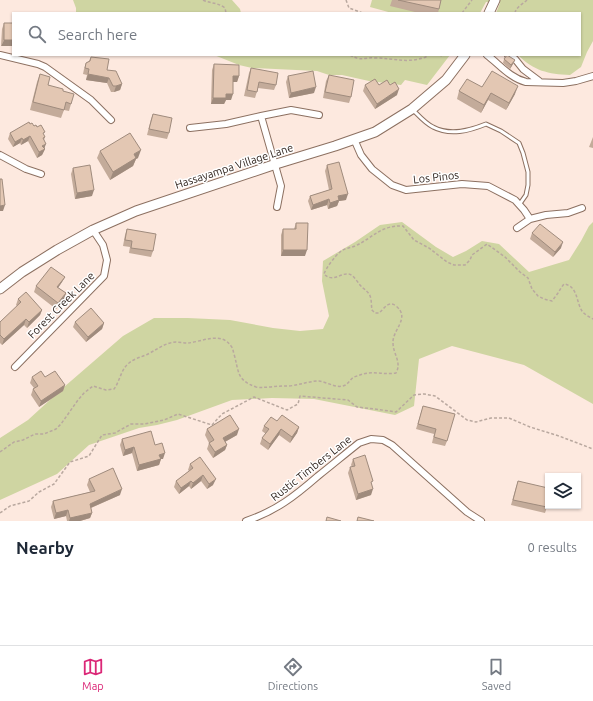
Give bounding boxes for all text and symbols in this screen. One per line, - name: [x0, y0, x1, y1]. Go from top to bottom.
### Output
- search box: [12, 12, 581, 56]
- icon: search: [26, 23, 48, 45]
- text: Search here: [58, 26, 137, 43]
- street label: Hassayampa Village Lane: [173, 141, 295, 191]
- street label: Los Pinos: [412, 169, 460, 185]
- street label: Forest Creek Lane: [25, 269, 97, 341]
- street label: Rustic Timbers Lane: [268, 433, 354, 503]
- map controls: [545, 473, 581, 509]
- button: layers: [545, 473, 581, 509]
- text: Nearby: [16, 538, 74, 557]
- text: 0 results: [527, 540, 577, 554]
- tab: Map: [82, 656, 104, 692]
- tab: Directions: [268, 656, 318, 692]
- tab: Saved: [482, 656, 511, 692]

